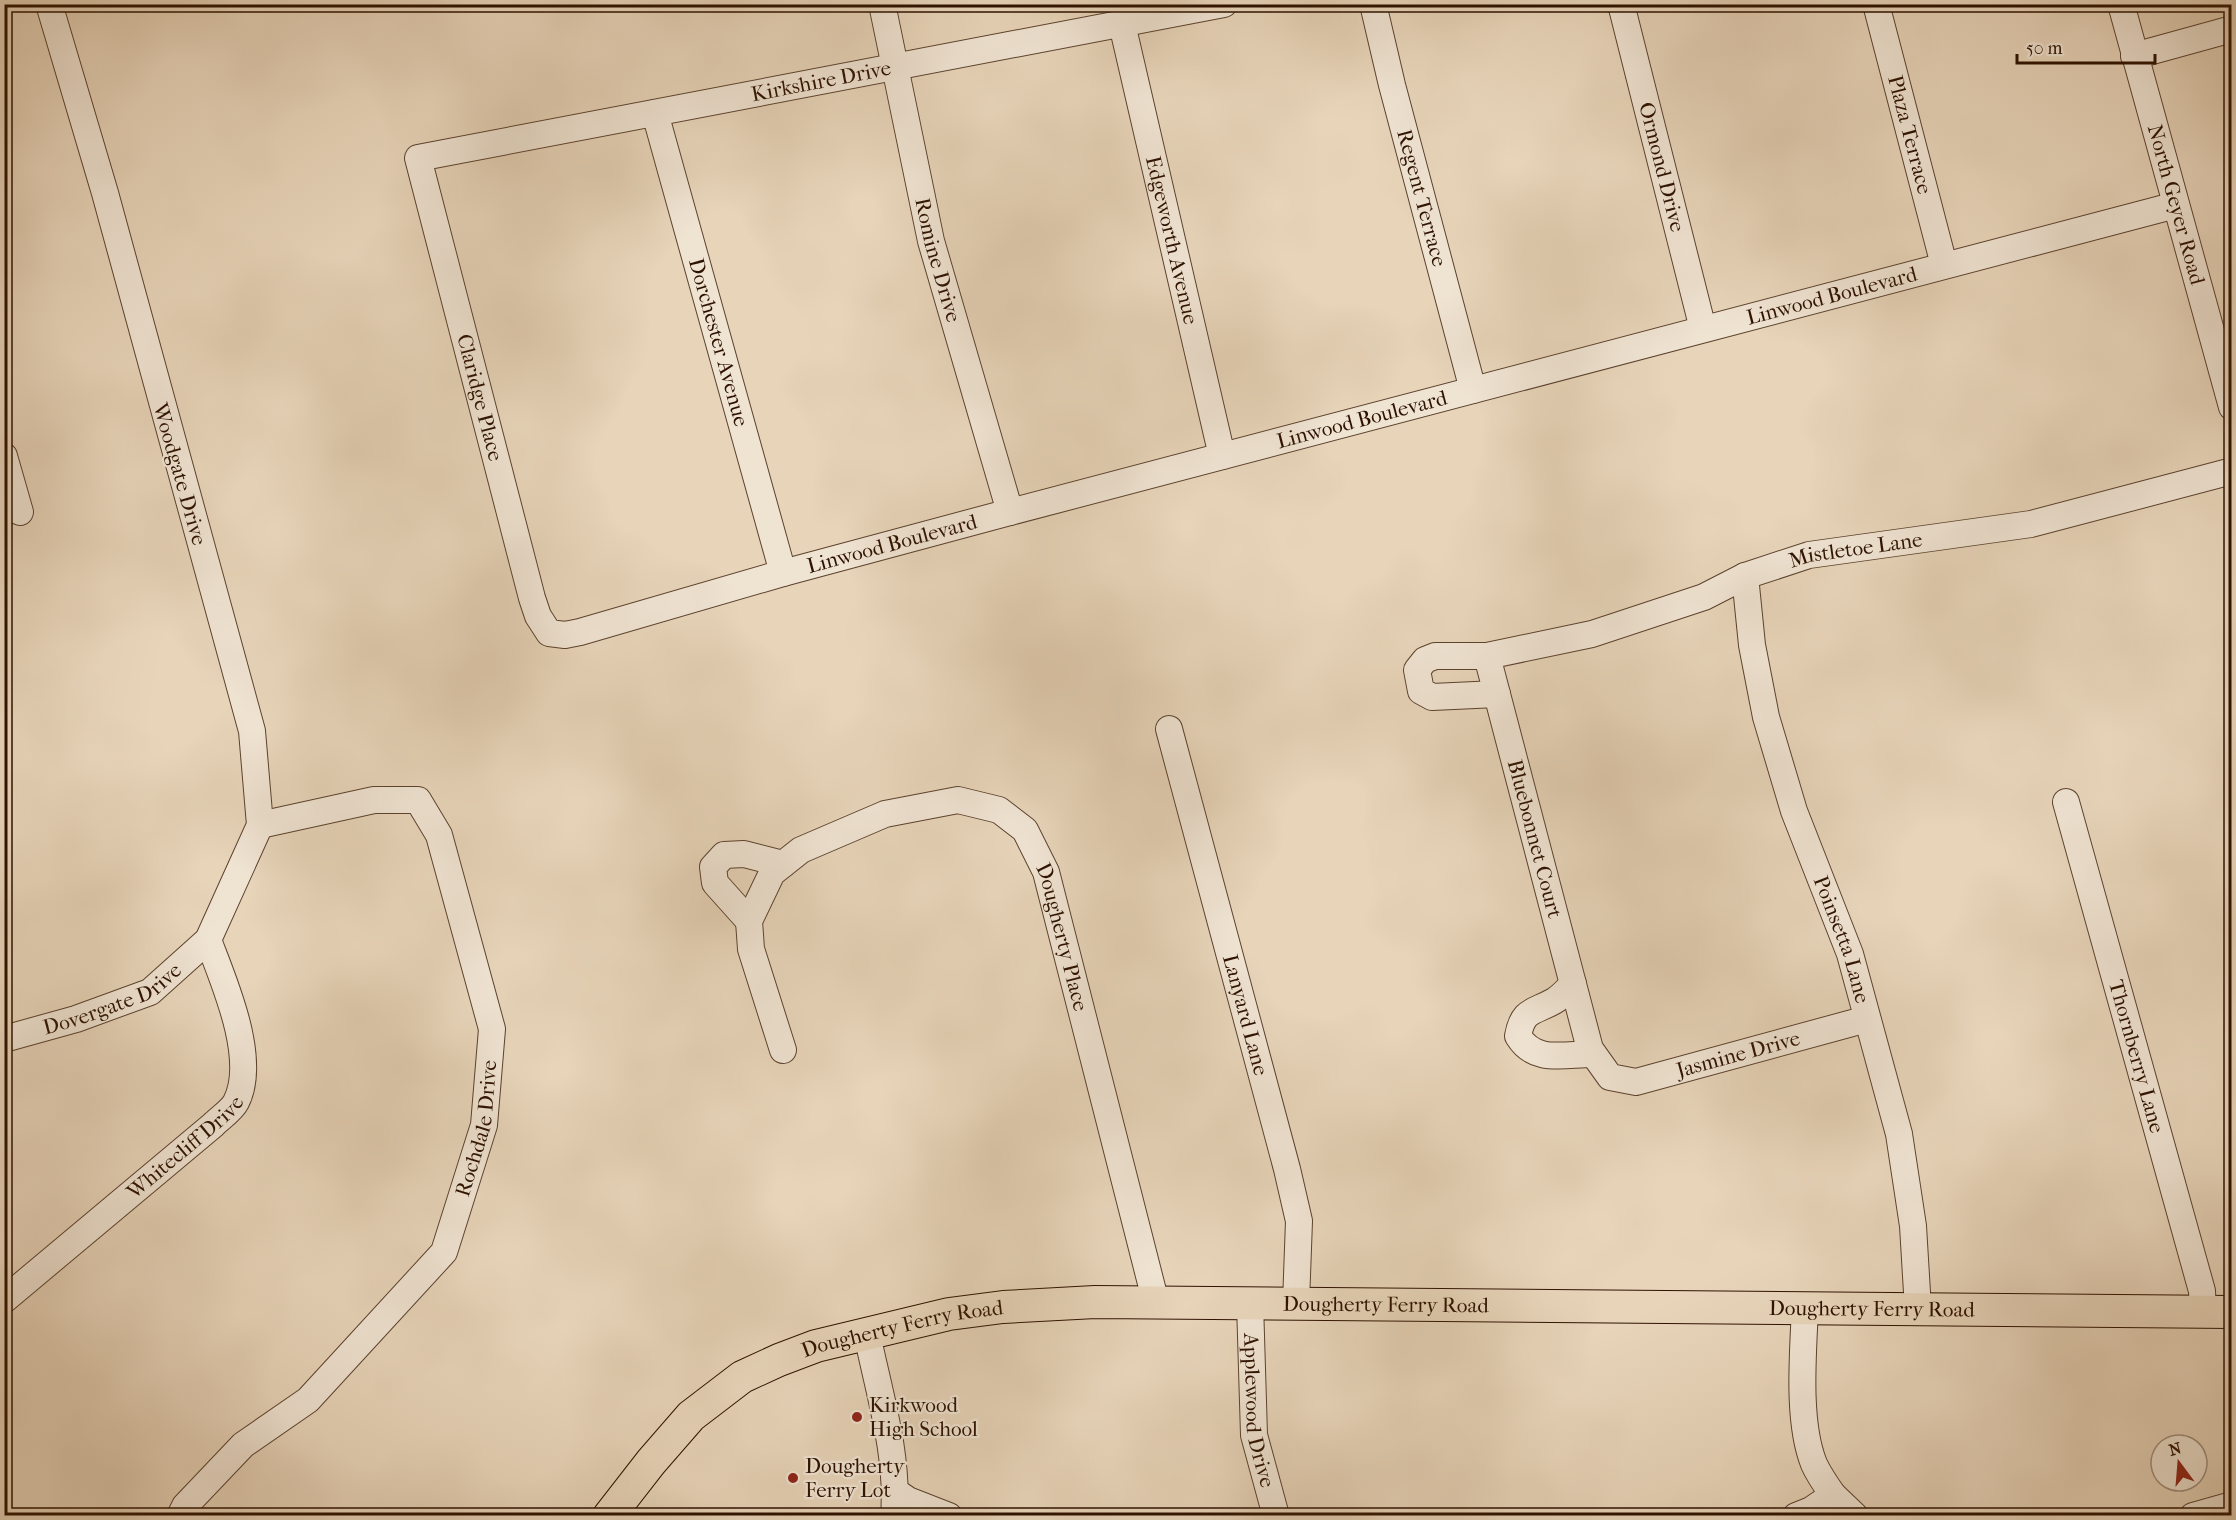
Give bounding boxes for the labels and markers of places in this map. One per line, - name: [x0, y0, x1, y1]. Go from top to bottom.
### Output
- place label: Kirkwood High School: [869, 1393, 978, 1441]
- marker: Kirkwood High School: [850, 1410, 864, 1424]
- place label: Dougherty Ferry Lot: [805, 1454, 905, 1502]
- marker: Dougherty Ferry Lot: [786, 1471, 800, 1485]

